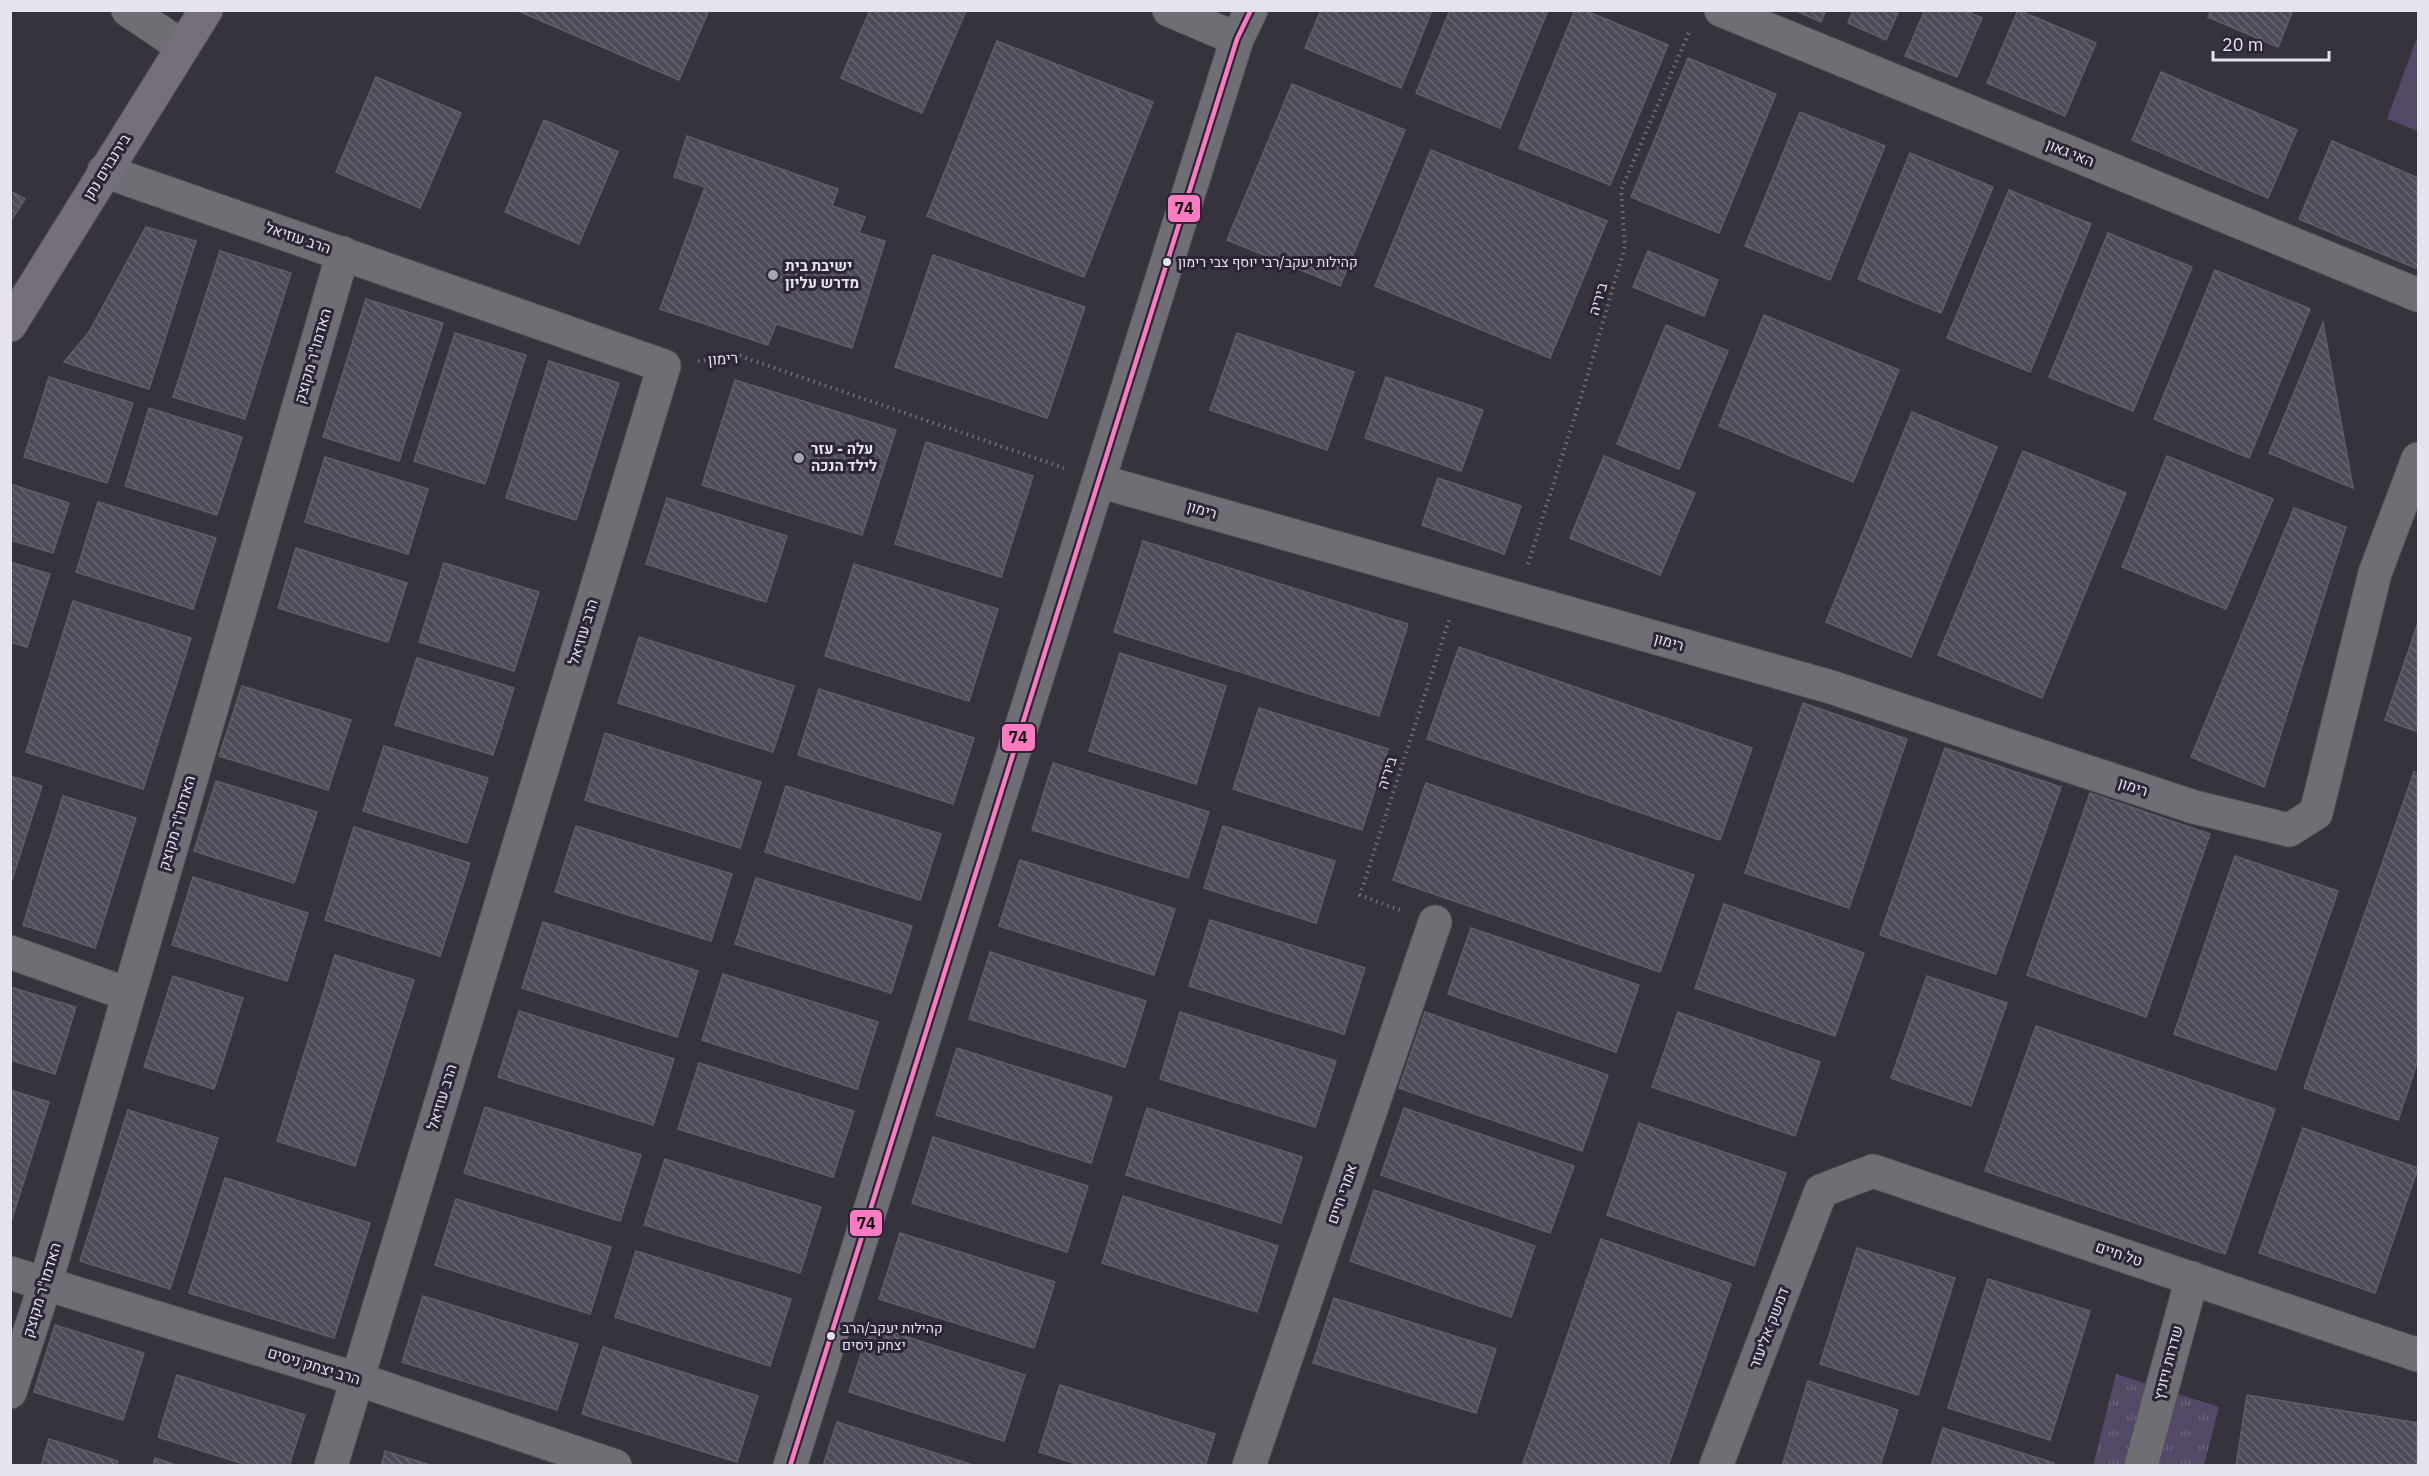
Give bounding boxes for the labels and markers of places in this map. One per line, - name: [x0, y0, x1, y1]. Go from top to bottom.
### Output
- place label: קהילות יעקב/רבי יוסף צבי רימון: [1178, 253, 1358, 271]
- place label: ישיבת בית מדרש עליון: [785, 256, 859, 292]
- marker: קהילות יעקב/רבי יוסף צבי רימון: [1161, 256, 1173, 268]
- marker: ישיבת בית מדרש עליון: [766, 268, 780, 282]
- place label: עלה - עזר לילד הנכה: [811, 439, 877, 475]
- marker: עלה - עזר לילד הנכה: [792, 451, 806, 465]
- place label: קהילות יעקב/הרב יצחק ניסים: [842, 1319, 943, 1354]
- marker: קהילות יעקב/הרב יצחק ניסים: [825, 1330, 837, 1342]

